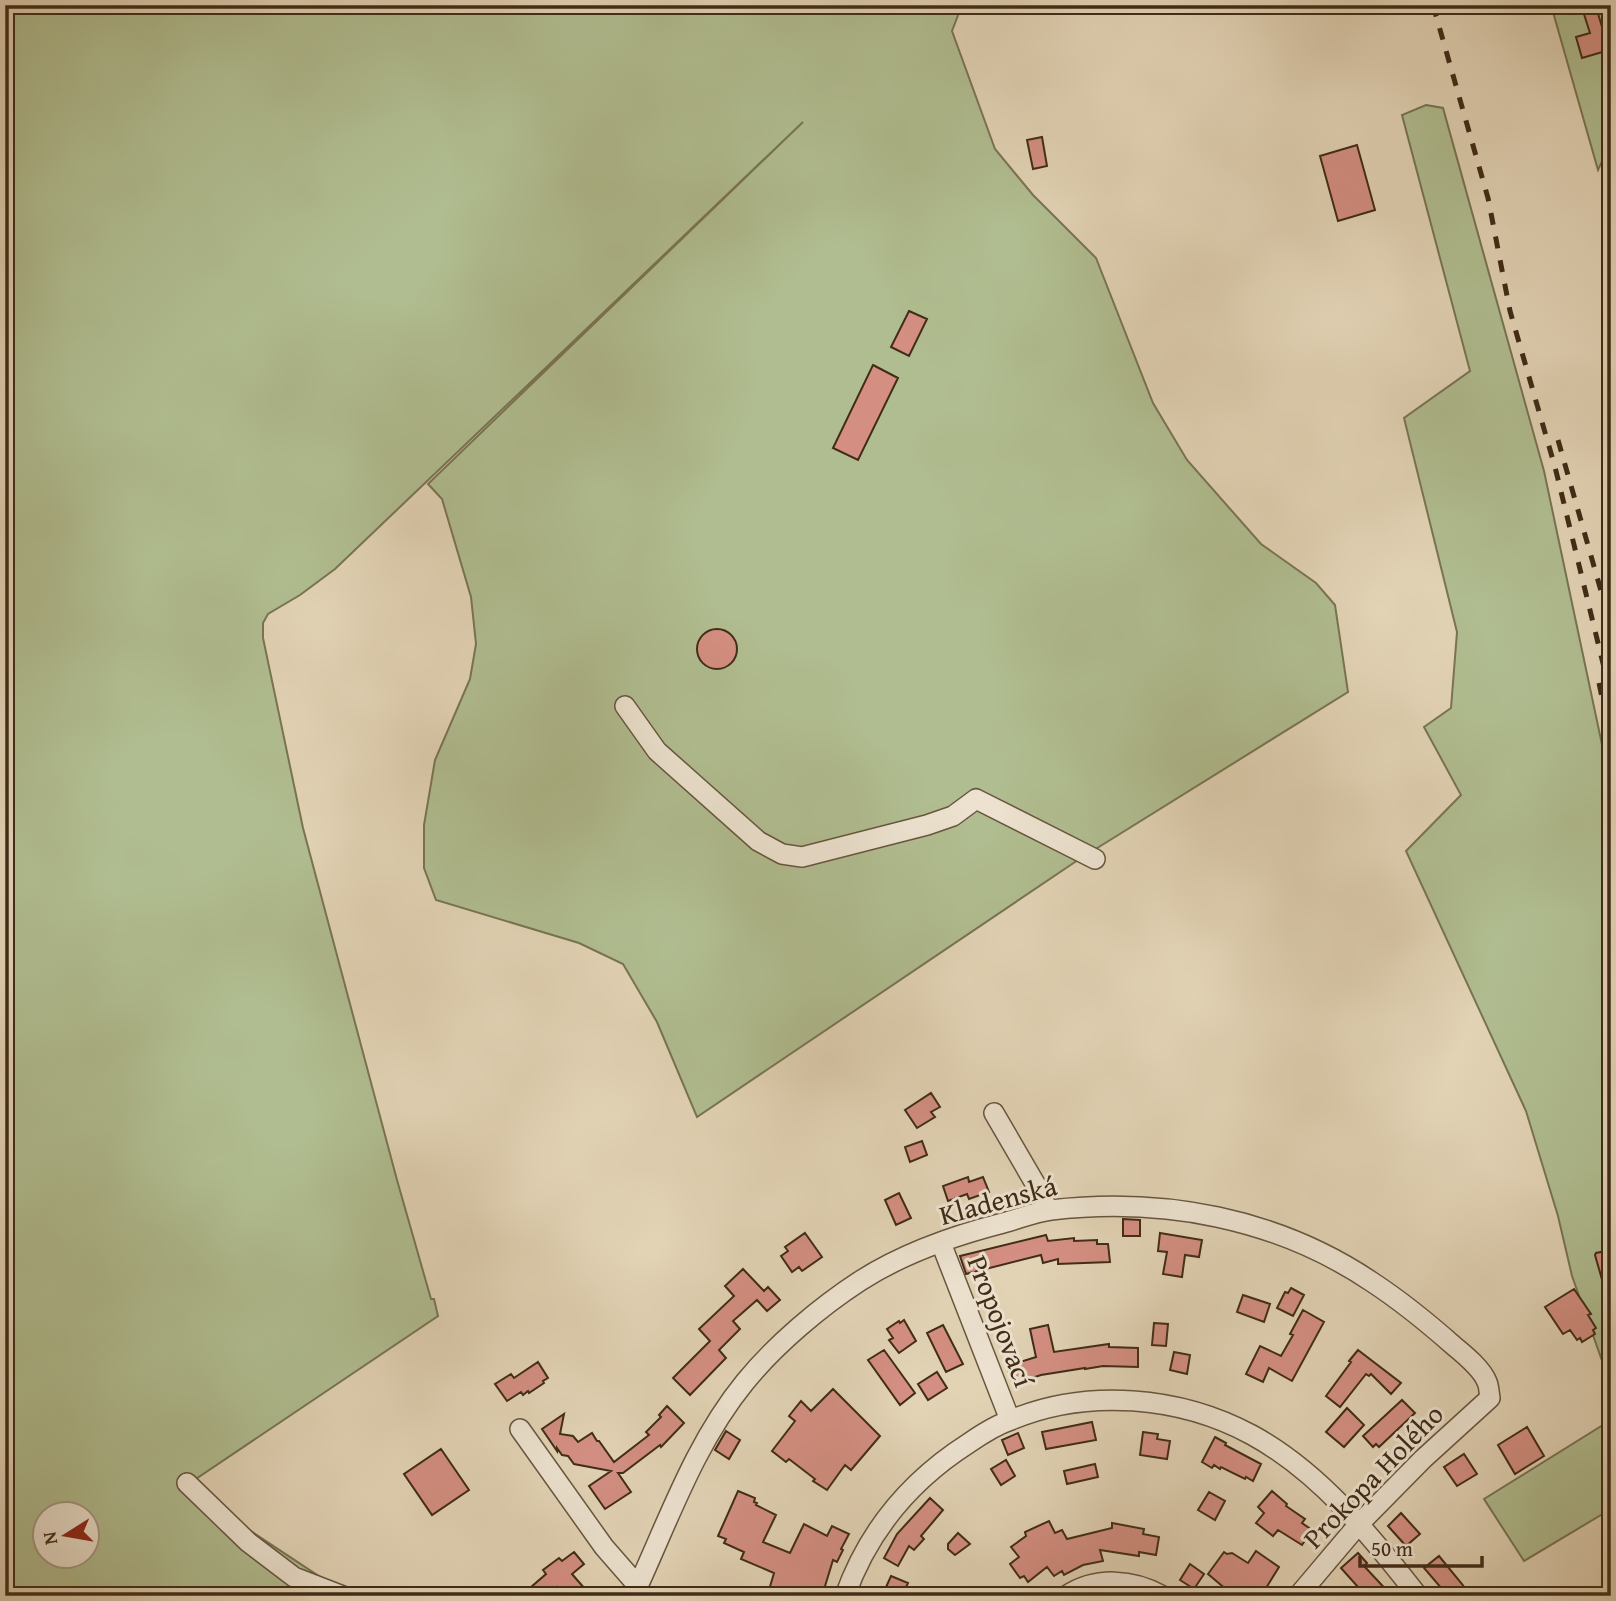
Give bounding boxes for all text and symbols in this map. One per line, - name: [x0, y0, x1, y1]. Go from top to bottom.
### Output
- street label: Kladenská: [935, 1164, 1062, 1235]
- street label: Propojovací: [958, 1249, 1046, 1394]
- street label: Prokopa Holého: [1293, 1394, 1452, 1557]
- north arrow: [32, 1500, 102, 1570]
- scale bar: [1360, 1524, 1483, 1568]
- text: N: [34, 1529, 64, 1547]
- text: 50 m: [1371, 1533, 1413, 1564]

